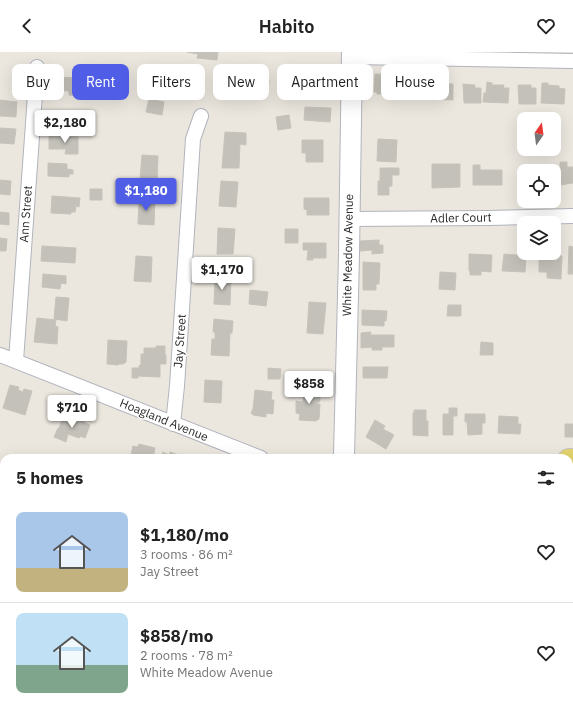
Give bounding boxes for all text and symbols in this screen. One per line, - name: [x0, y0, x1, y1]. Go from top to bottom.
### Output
- icon: back: [16, 15, 38, 37]
- text: Habito: [259, 15, 314, 38]
- icon: heart: [535, 15, 557, 37]
- chip: Buy: [12, 64, 64, 100]
- chip: Rent: [72, 64, 129, 100]
- chip: Filters: [137, 64, 205, 100]
- chip: New: [213, 64, 269, 100]
- chip: Apartment: [277, 64, 373, 100]
- chip: House: [381, 64, 449, 100]
- pin: $2,180: [32, 110, 98, 144]
- north arrow: [517, 112, 561, 156]
- map controls: [517, 112, 561, 260]
- text: $2,180: [43, 114, 87, 131]
- button: locate: [517, 164, 561, 208]
- pin: $1,180: [113, 178, 179, 212]
- text: $1,180: [124, 182, 168, 199]
- street label: Ann Street: [16, 185, 35, 243]
- street label: White Meadow Avenue: [339, 193, 356, 316]
- street label: Adler Court: [430, 209, 492, 226]
- button: layers: [517, 216, 561, 260]
- pin: $1,170: [189, 257, 255, 291]
- text: $1,170: [200, 261, 244, 278]
- street label: Jay Street: [170, 313, 189, 369]
- pin: $858: [285, 371, 333, 405]
- text: $858: [293, 375, 325, 392]
- pin: $710: [48, 395, 96, 429]
- street label: Hoagland Avenue: [118, 395, 211, 444]
- text: $710: [56, 399, 88, 416]
- text: 5 homes: [16, 467, 83, 489]
- icon: filters: [535, 467, 557, 489]
- text: $1,180/mo: [140, 524, 229, 546]
- icon: home: [48, 528, 96, 576]
- icon: heart: [535, 541, 557, 563]
- text: 3 rooms · 86 m²: [140, 546, 233, 563]
- text: Jay Street: [140, 563, 199, 580]
- text: $858/mo: [140, 625, 213, 647]
- icon: home: [48, 629, 96, 677]
- icon: heart: [535, 642, 557, 664]
- text: 2 rooms · 78 m²: [140, 647, 233, 664]
- text: White Meadow Avenue: [140, 664, 273, 681]

